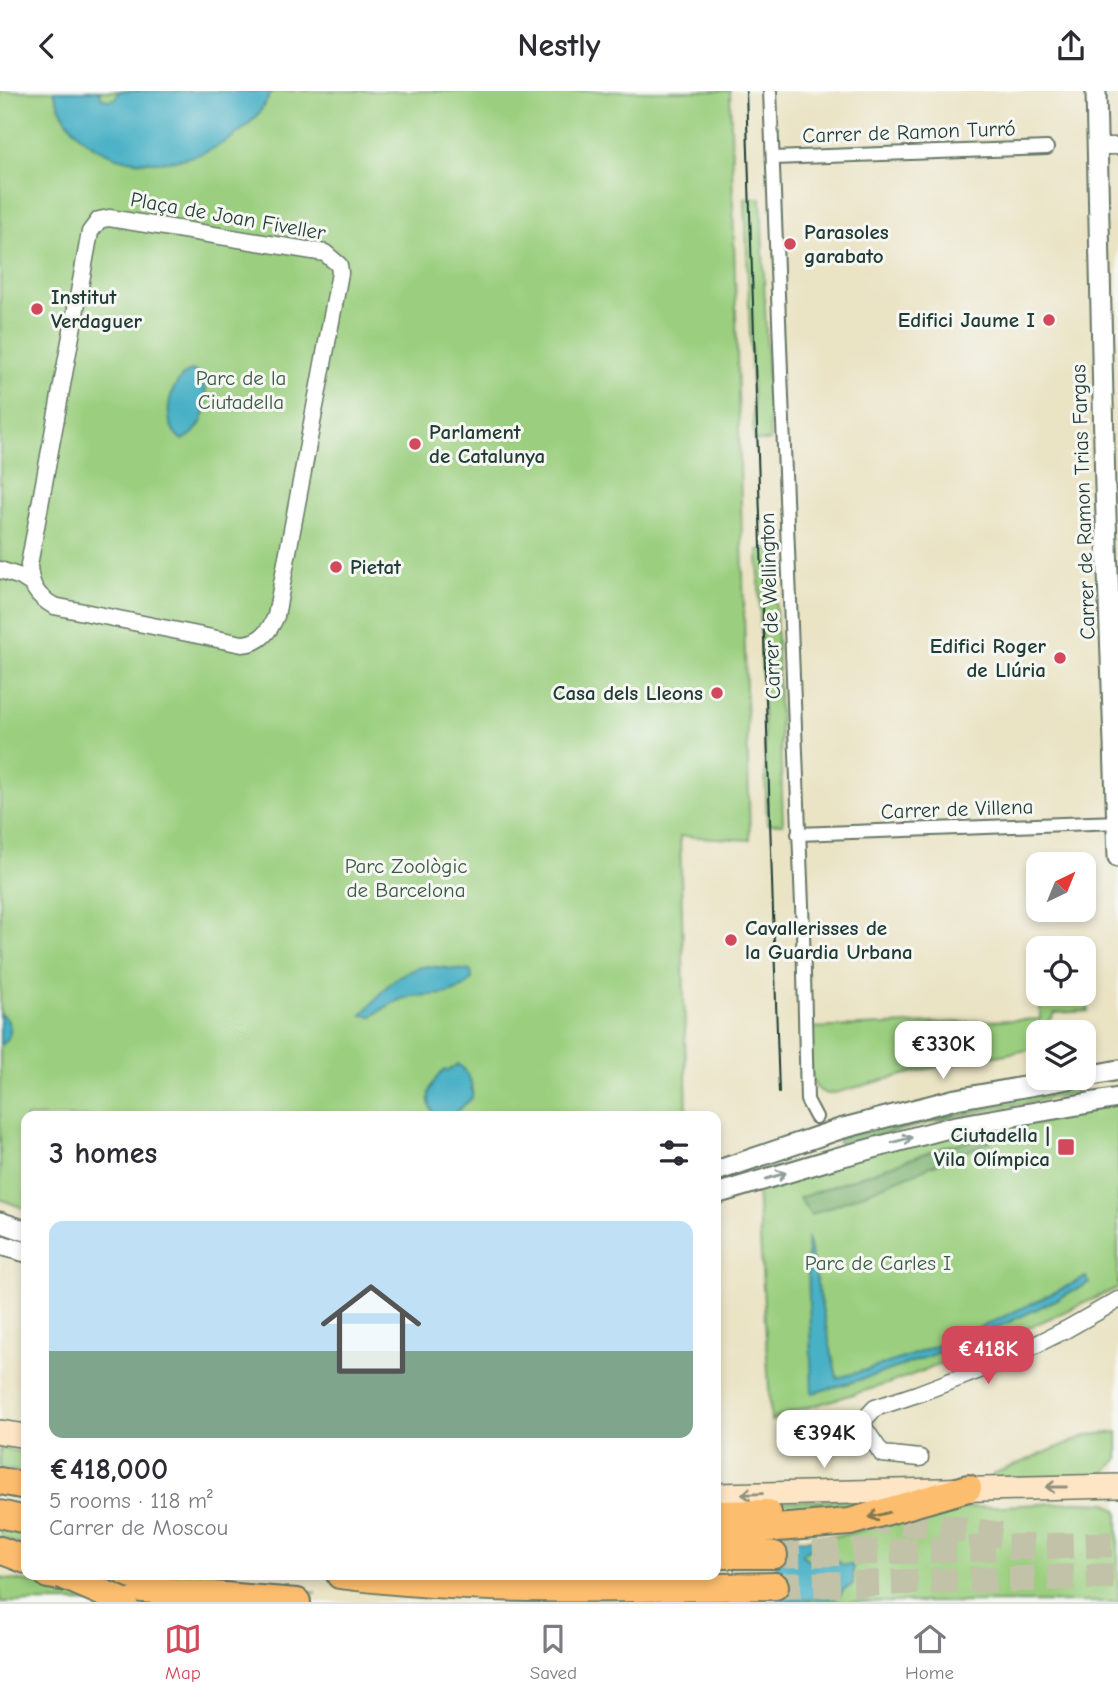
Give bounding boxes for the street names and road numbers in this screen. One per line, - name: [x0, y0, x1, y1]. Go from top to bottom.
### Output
- street label: Carrer de Ramon Turró: [802, 116, 1016, 148]
- street label: Plaça de Joan Fiveller: [129, 187, 328, 245]
- street label: Carrer de Ramon Trias Fargas: [1066, 364, 1100, 640]
- street label: Carrer de Wellington: [755, 512, 785, 700]
- street label: Carrer de Villena: [880, 794, 1034, 824]

